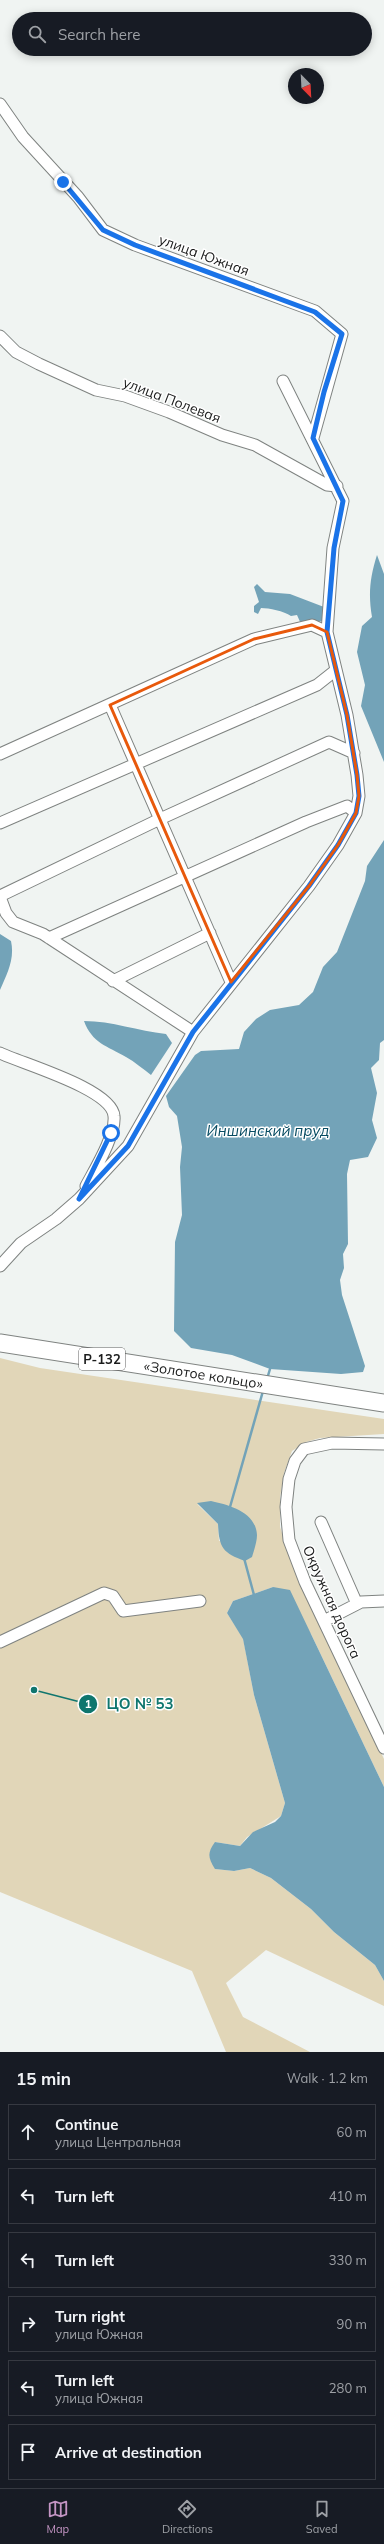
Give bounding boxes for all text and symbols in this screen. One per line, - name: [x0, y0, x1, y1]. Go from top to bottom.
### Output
- search box: [12, 12, 372, 56]
- icon: search: [26, 23, 48, 45]
- text: Search here: [58, 25, 140, 44]
- north arrow: [288, 68, 324, 104]
- route end: [54, 173, 72, 191]
- street label: улица Южная: [156, 230, 252, 280]
- street label: улица Полевая: [121, 373, 223, 427]
- water label: Иншинский пруд: [207, 1121, 329, 1140]
- route start: [102, 1124, 120, 1142]
- road number: Р-132: [79, 1348, 125, 1370]
- street label: «Золотое кольцо»: [143, 1357, 264, 1393]
- street label: Окружная дорога: [299, 1543, 365, 1661]
- callout: ЦО № 53: [78, 1691, 182, 1718]
- text: ЦО № 53: [106, 1694, 174, 1713]
- text: 1: [84, 1696, 92, 1711]
- text: 15 min: [16, 2068, 71, 2089]
- text: Walk · 1.2 km: [287, 2070, 368, 2086]
- text: Continue: [55, 2115, 118, 2134]
- icon: ahead: [17, 2121, 39, 2143]
- text: 60 m: [337, 2124, 367, 2140]
- text: улица Центральная: [55, 2134, 181, 2150]
- icon: left: [17, 2185, 39, 2207]
- text: Turn left: [55, 2187, 114, 2206]
- text: 410 m: [329, 2188, 367, 2204]
- icon: left: [17, 2249, 39, 2271]
- text: Turn left: [55, 2251, 114, 2270]
- text: 330 m: [329, 2252, 367, 2268]
- text: Turn right: [55, 2307, 125, 2326]
- icon: right: [17, 2313, 39, 2335]
- text: 90 m: [337, 2316, 367, 2332]
- text: улица Южная: [55, 2326, 143, 2342]
- text: Turn left: [55, 2371, 114, 2390]
- icon: left: [17, 2377, 39, 2399]
- text: 280 m: [329, 2380, 367, 2396]
- text: улица Южная: [55, 2390, 143, 2406]
- icon: arrive: [17, 2441, 39, 2463]
- text: Arrive at destination: [55, 2443, 202, 2462]
- tab: Map: [46, 2498, 69, 2536]
- tab: Directions: [162, 2498, 213, 2536]
- tab: Saved: [306, 2498, 338, 2536]

